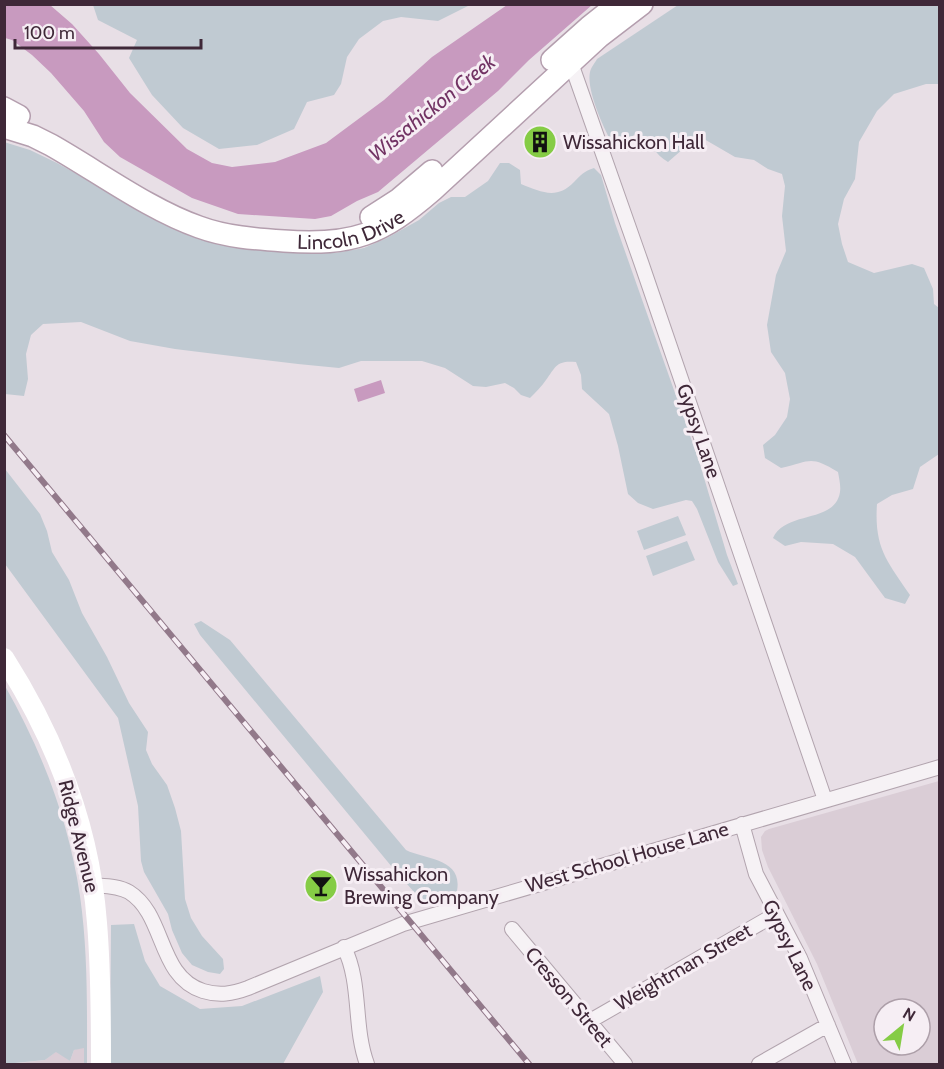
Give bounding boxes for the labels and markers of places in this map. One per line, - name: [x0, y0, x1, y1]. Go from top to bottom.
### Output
- building icon: Wissahickon Hall: [522, 124, 558, 160]
- place label: Wissahickon Hall: [563, 130, 705, 154]
- place label: Wissahickon Brewing Company: [344, 862, 499, 909]
- bar icon: Wissahickon Brewing Company: [303, 868, 339, 904]

